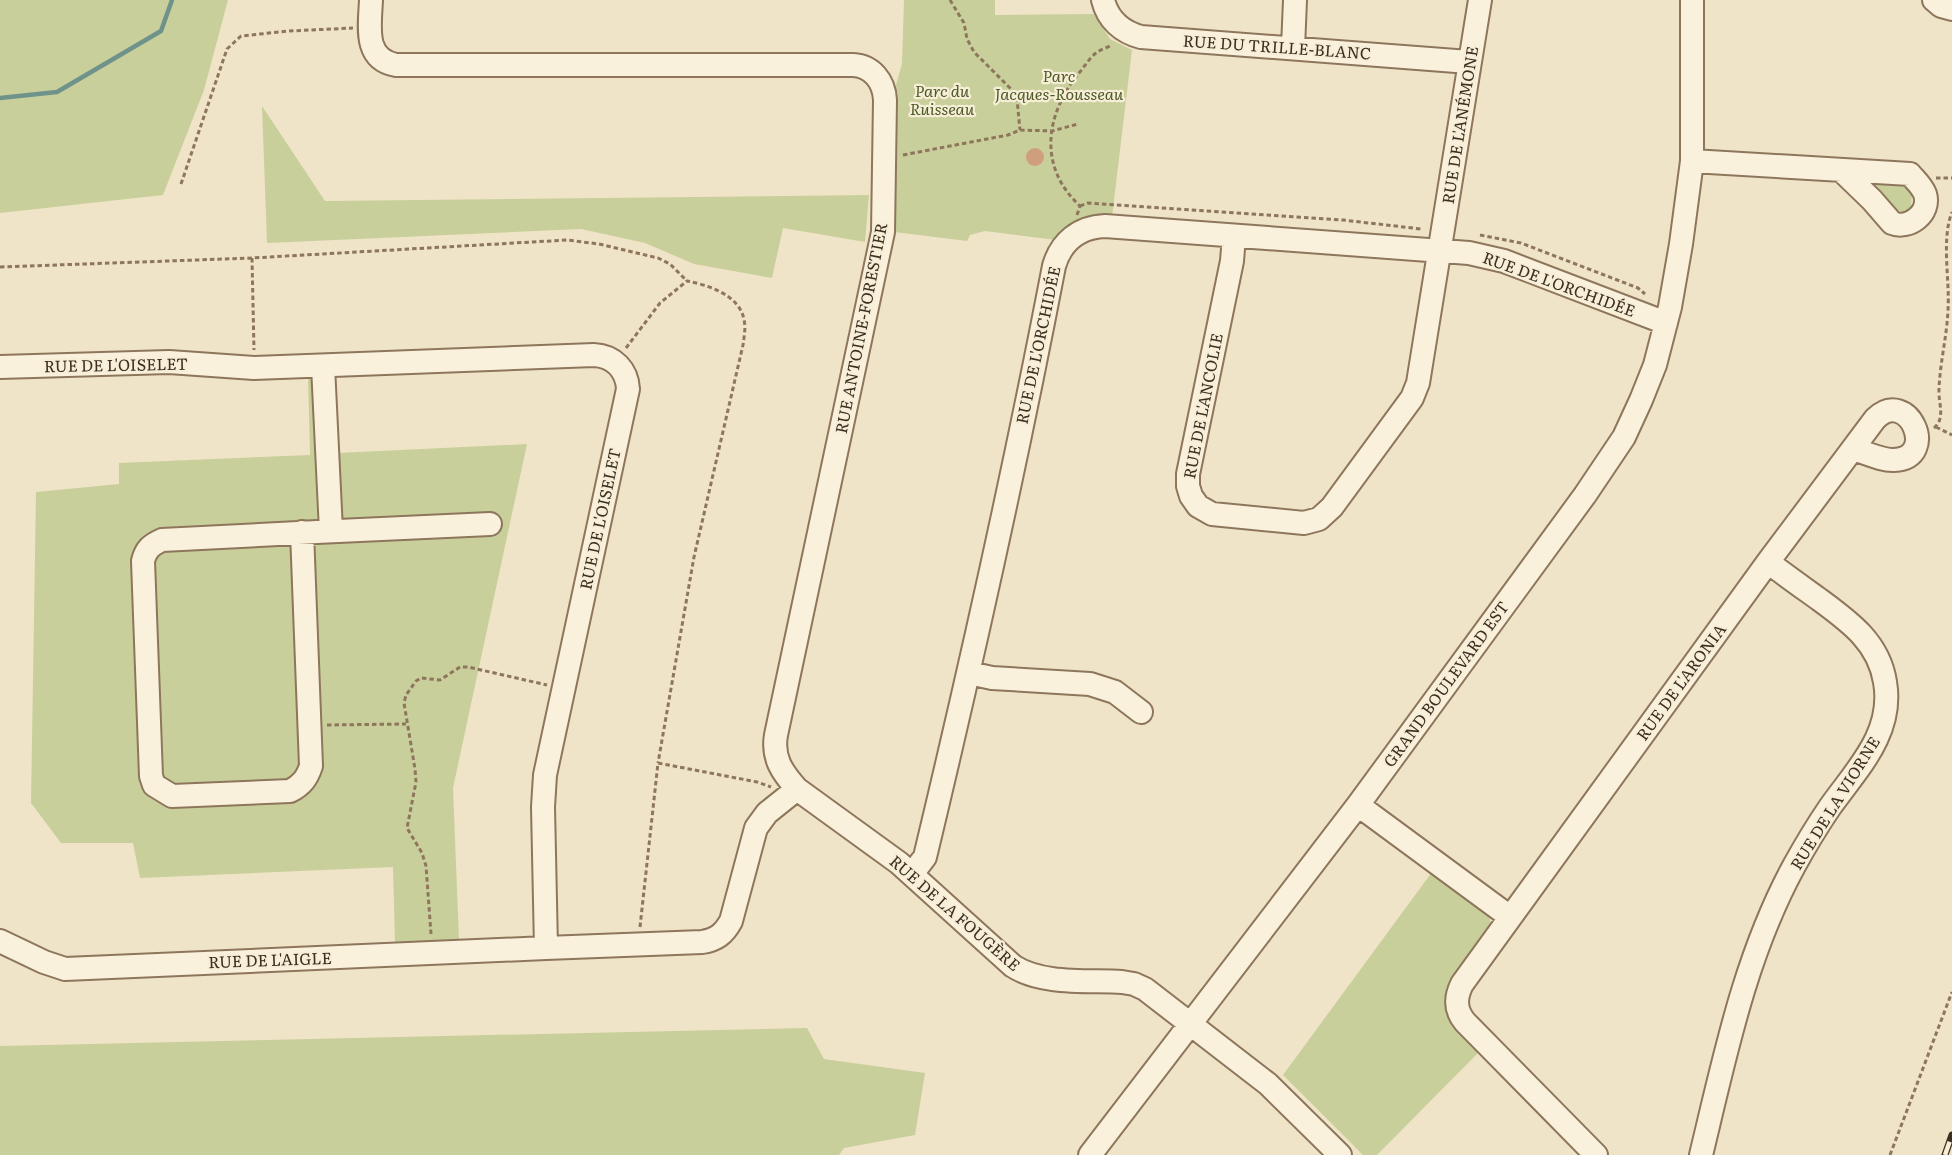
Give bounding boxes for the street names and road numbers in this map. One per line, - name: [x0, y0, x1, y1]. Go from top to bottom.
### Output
- street label: RUE DU TRILLE-BLANC: [1182, 27, 1372, 65]
- street label: RUE DE L'ANÉMONE: [1435, 44, 1483, 205]
- street label: RUE ANTOINE-FORESTIER: [828, 220, 892, 435]
- street label: RUE DE L'ORCHIDÉE: [1480, 244, 1639, 322]
- street label: RUE DE L'ORCHIDÉE: [1009, 264, 1065, 426]
- street label: RUE DE L'ANCOLIE: [1176, 331, 1228, 481]
- street label: RUE DE L'OISELET: [44, 351, 188, 377]
- street label: RUE DE L'OISELET: [572, 446, 626, 592]
- street label: GRAND BOULEVARD EST: [1377, 595, 1514, 771]
- street label: RUE DE L'ARONIA: [1630, 618, 1731, 745]
- street label: RUE DE LA VIORNE: [1783, 731, 1885, 874]
- street label: RUE DE LA FOUGÈRE: [885, 849, 1026, 976]
- street label: RUE DE L'AIGLE: [208, 945, 332, 973]

